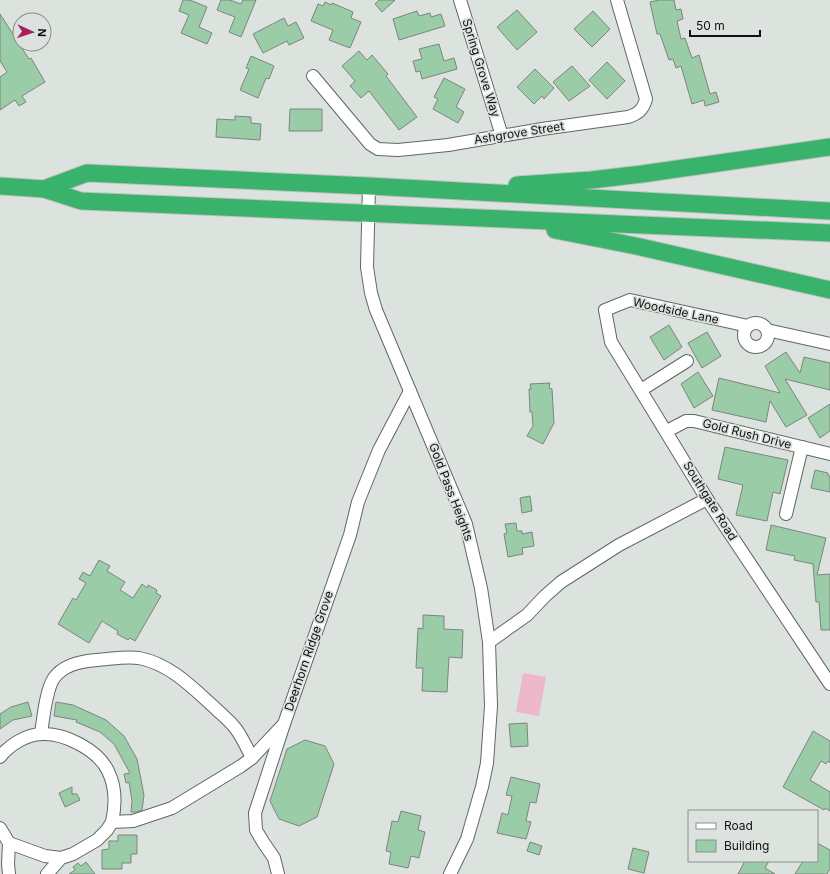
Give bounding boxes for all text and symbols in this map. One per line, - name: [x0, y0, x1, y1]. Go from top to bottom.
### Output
- north arrow: [12, 12, 52, 52]
- scale bar: [690, 12, 760, 38]
- street label: Spring Grove Way: [459, 17, 504, 119]
- text: 50 m: [696, 18, 725, 33]
- text: N: [35, 28, 49, 37]
- street label: Ashgrove Street: [473, 118, 565, 147]
- street label: Woodside Lane: [632, 294, 720, 327]
- street label: Gold Rush Drive: [701, 415, 793, 452]
- street label: Gold Pass Heights: [426, 441, 477, 543]
- street label: Southgate Road: [680, 458, 741, 543]
- street label: Deerhorn Ridge Grove: [281, 589, 336, 713]
- legend: [688, 810, 818, 862]
- text: Road: [724, 818, 753, 833]
- text: Building: [724, 838, 769, 853]

